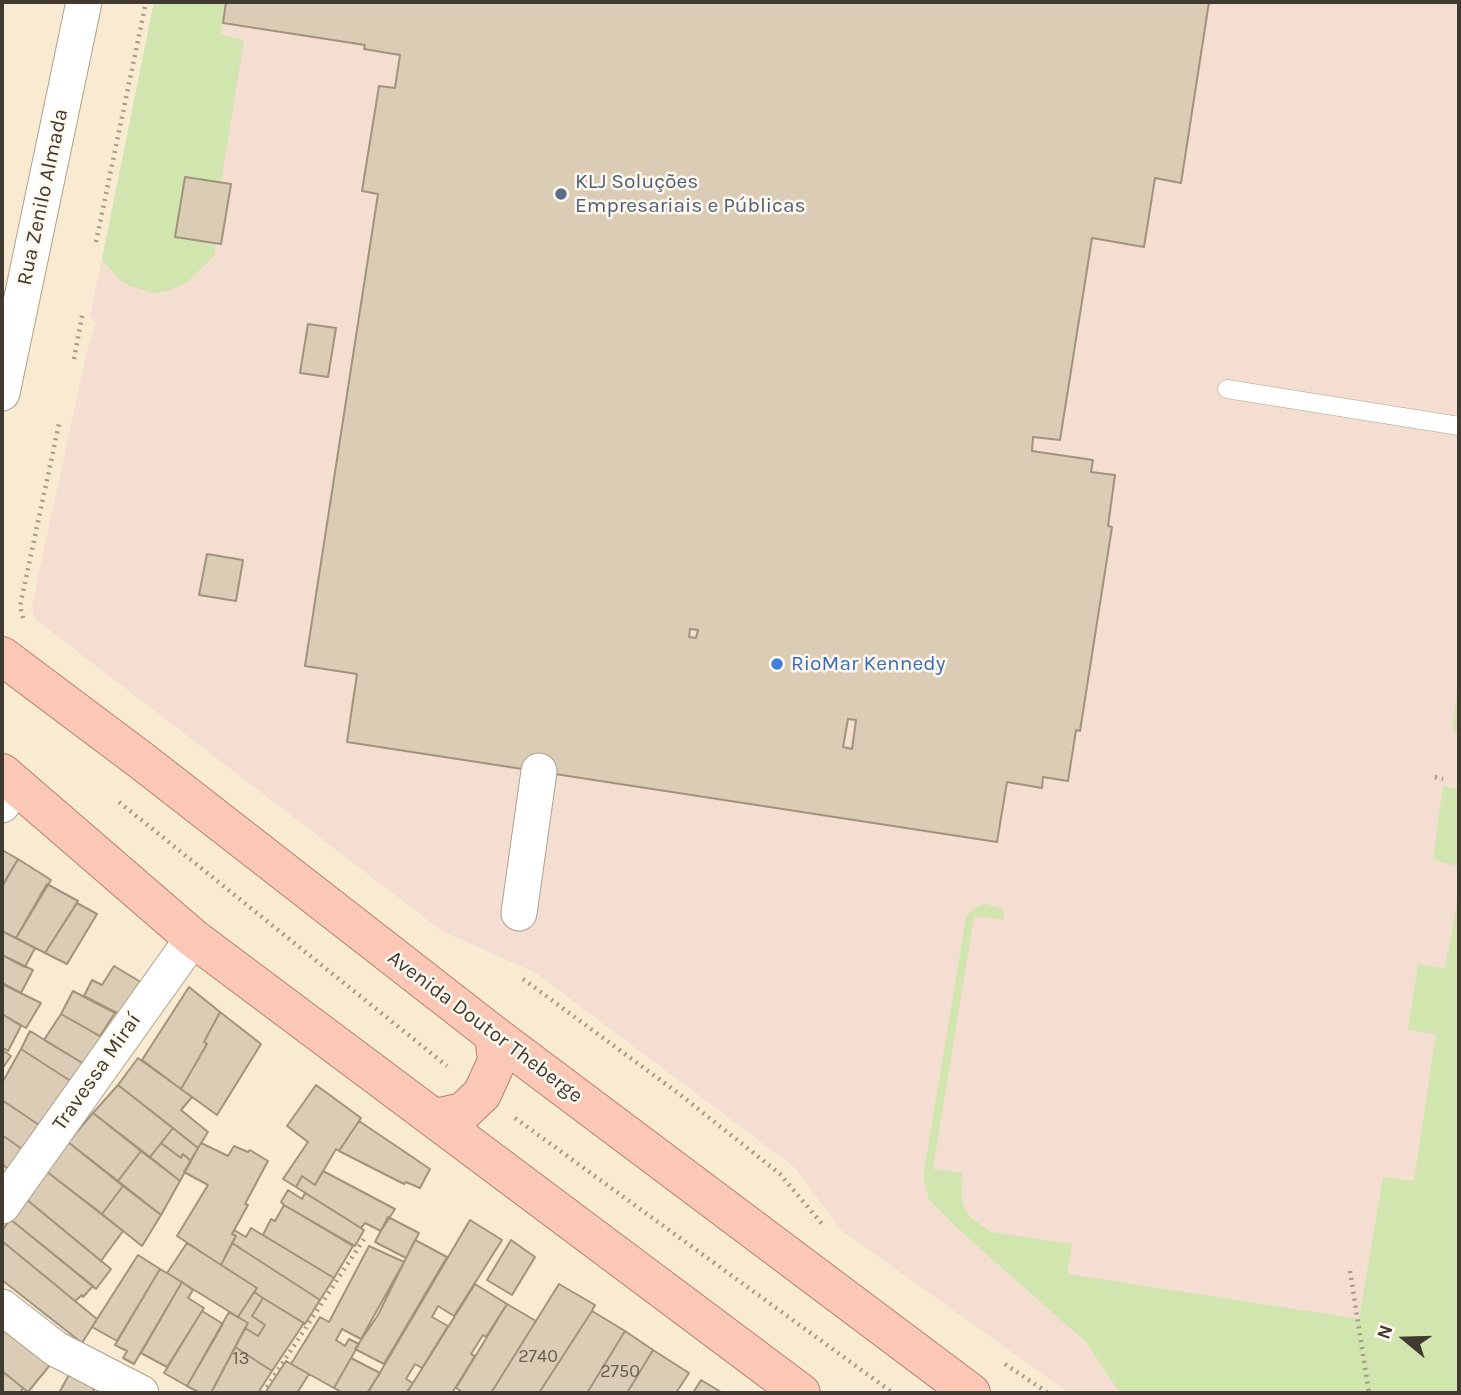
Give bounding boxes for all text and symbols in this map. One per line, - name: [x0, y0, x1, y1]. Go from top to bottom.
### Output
- street label: Rua Zenilo Almada: [12, 106, 74, 288]
- place label: KLJ Soluções Empresariais e Públicas: [575, 169, 806, 219]
- marker: KLJ Soluções Empresariais e Públicas: [553, 186, 569, 202]
- place label: RioMar Kennedy: [791, 651, 945, 677]
- marker: RioMar Kennedy: [769, 656, 785, 672]
- street label: Avenida Doutor Theberge: [382, 945, 588, 1109]
- street label: Travessa Miraí: [47, 1008, 147, 1136]
- north arrow: [1370, 1304, 1440, 1374]
- text: N: [1373, 1322, 1398, 1342]
- house number: 2740: [518, 1346, 558, 1368]
- house number: 13: [233, 1348, 249, 1370]
- house number: 2750: [600, 1361, 640, 1383]

